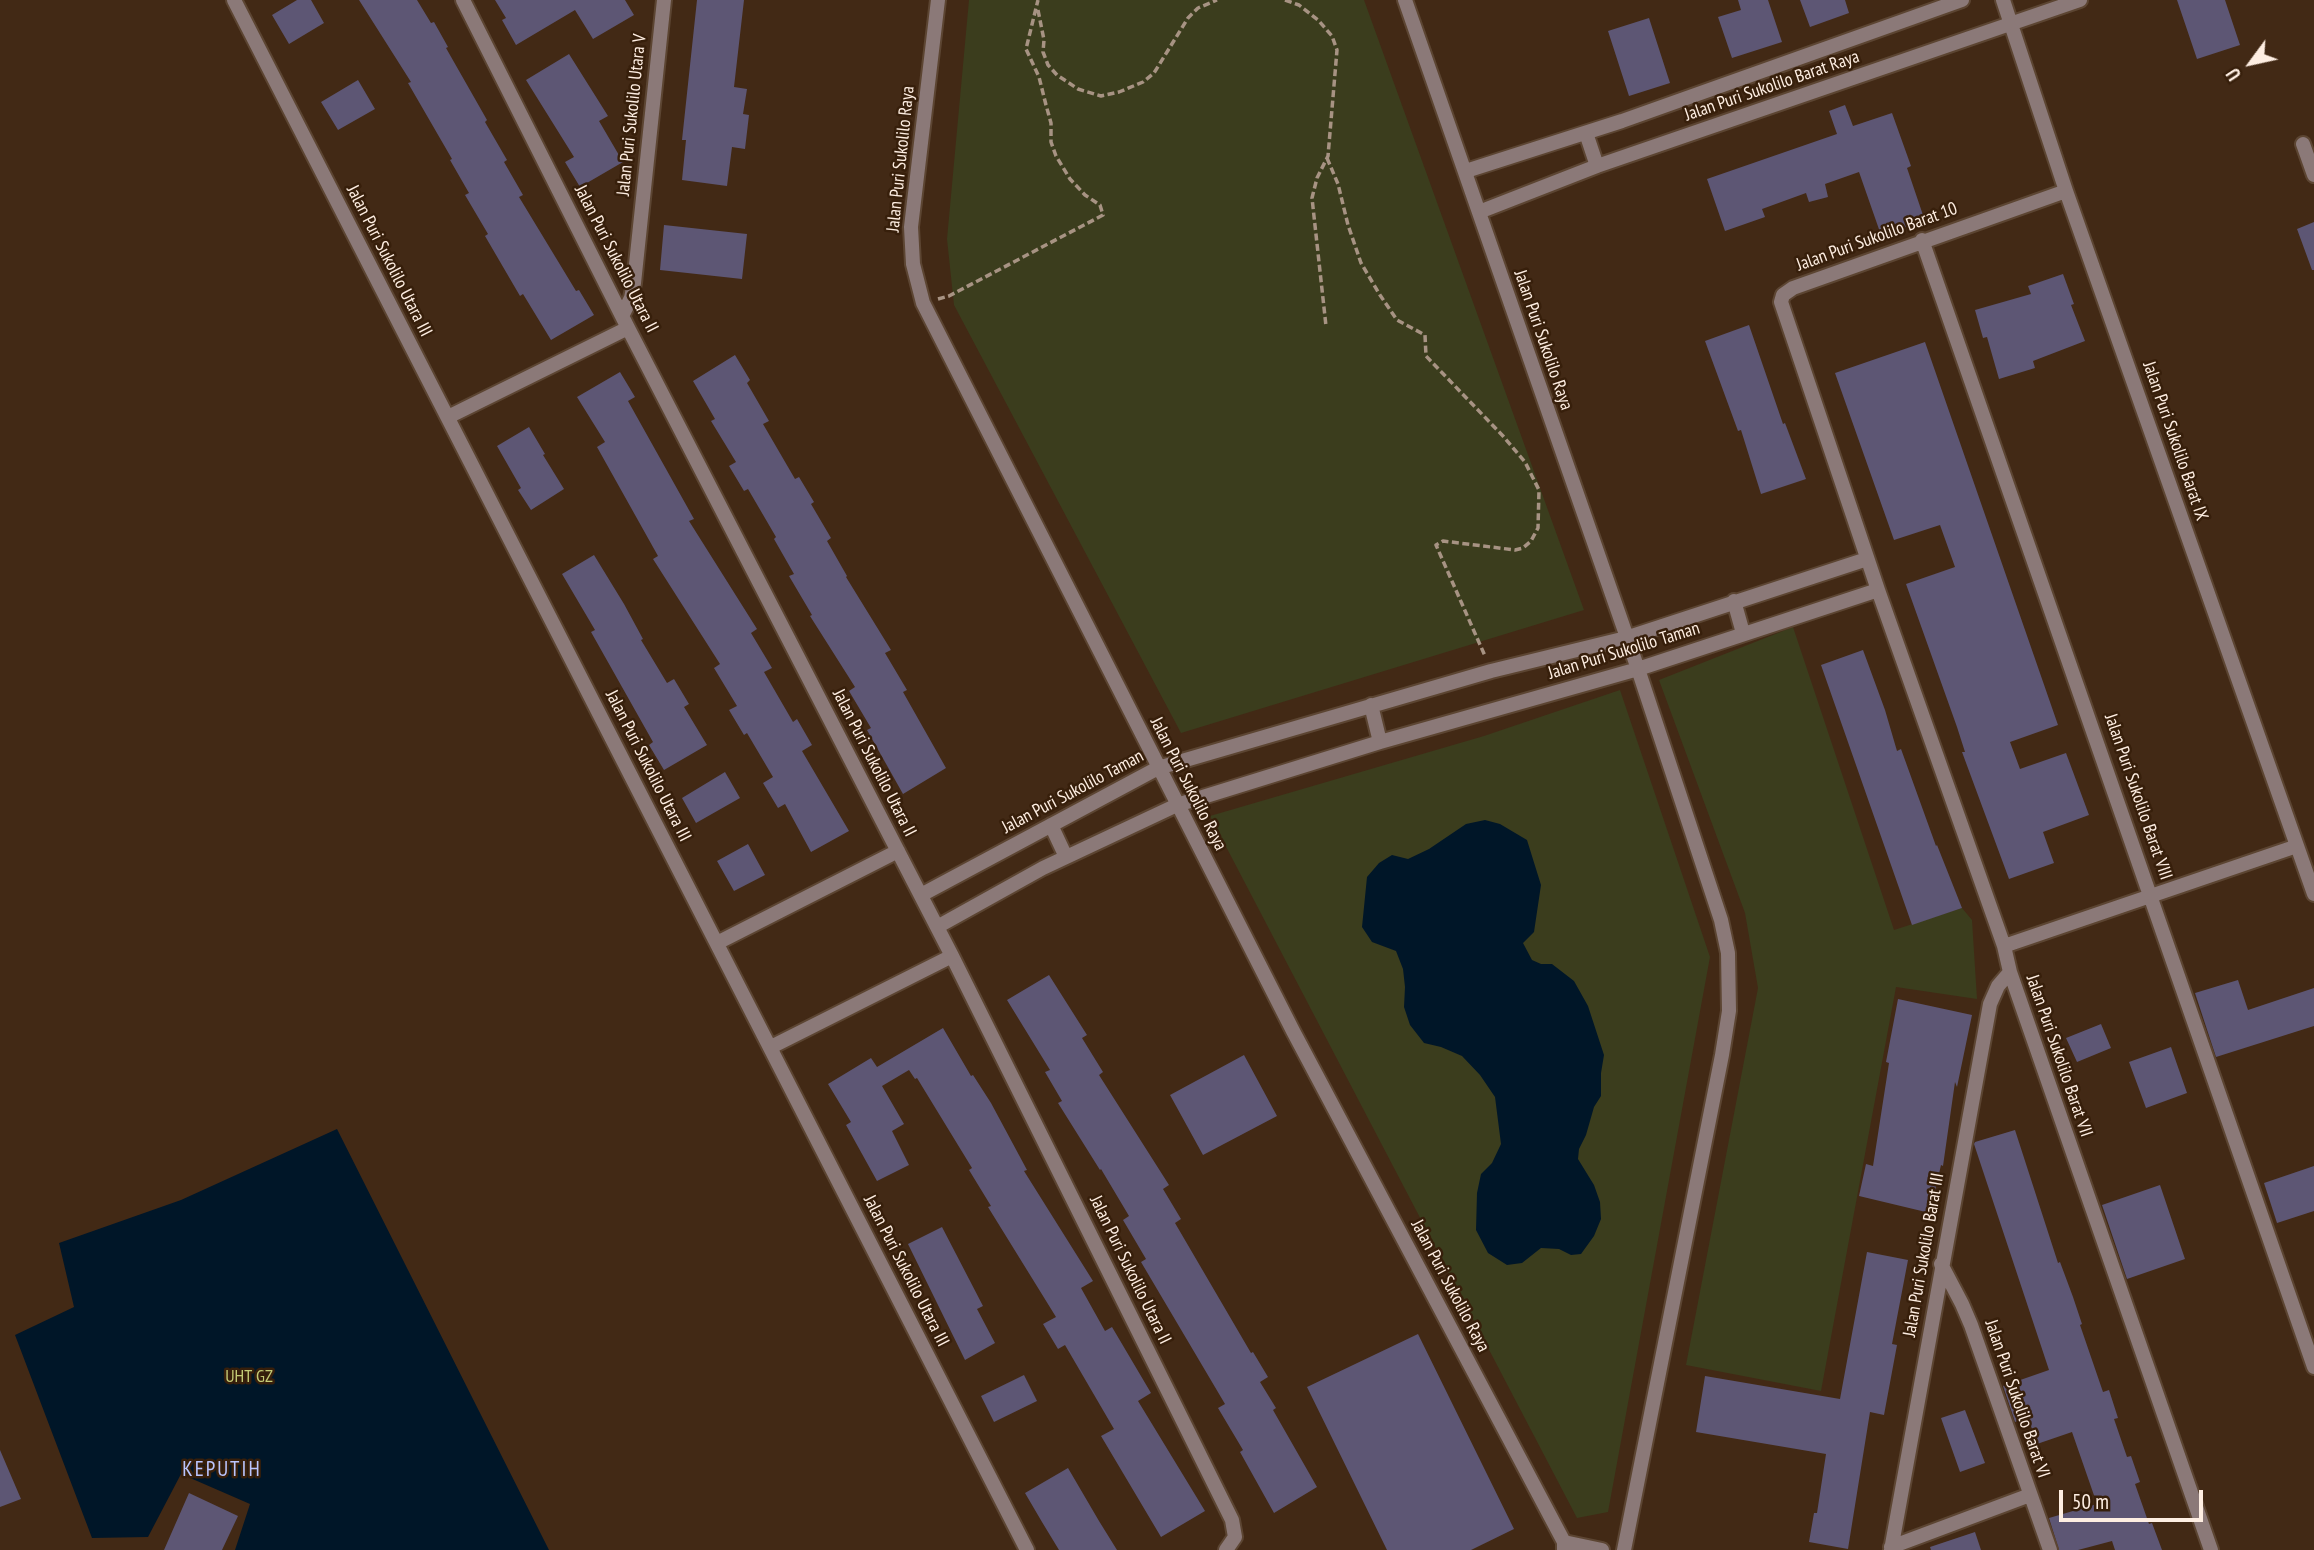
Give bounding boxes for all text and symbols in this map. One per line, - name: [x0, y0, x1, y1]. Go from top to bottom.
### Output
- north arrow: [2216, 28, 2286, 98]
- street label: Jalan Puri Sukolilo Utara V: [613, 33, 651, 197]
- street label: Jalan Puri Sukolilo Barat Raya: [1682, 46, 1862, 126]
- text: U: [2221, 64, 2246, 85]
- street label: Jalan Puri Sukolilo Raya: [883, 85, 919, 233]
- street label: Jalan Puri Sukolilo Utara III: [342, 182, 436, 340]
- street label: Jalan Puri Sukolilo Utara II: [569, 182, 663, 336]
- street label: Jalan Puri Sukolilo Barat 10: [1794, 198, 1960, 276]
- street label: Jalan Puri Sukolilo Raya: [1509, 267, 1577, 413]
- street label: Jalan Puri Sukolilo Barat IX: [2138, 359, 2212, 523]
- street label: Jalan Puri Sukolilo Taman: [1546, 618, 1702, 684]
- street label: Jalan Puri Sukolilo Utara II: [827, 686, 921, 840]
- street label: Jalan Puri Sukolilo Utara III: [601, 687, 695, 845]
- street label: Jalan Puri Sukolilo Barat VIII: [2099, 711, 2177, 883]
- street label: Jalan Puri Sukolilo Raya: [1145, 714, 1231, 854]
- street label: Jalan Puri Sukolilo Taman: [999, 746, 1147, 838]
- street label: Jalan Puri Sukolilo Barat VII: [2021, 972, 2097, 1140]
- street label: Jalan Puri Sukolilo Barat III: [1899, 1171, 1949, 1339]
- street label: Jalan Puri Sukolilo Utara III: [859, 1192, 953, 1350]
- street label: Jalan Puri Sukolilo Utara II: [1085, 1192, 1175, 1348]
- street label: Jalan Puri Sukolilo Raya: [1406, 1216, 1494, 1356]
- street label: Jalan Puri Sukolilo Barat VI: [1980, 1317, 2054, 1481]
- park label: UHT GZ: [225, 1366, 273, 1388]
- district label: KEPUTIH: [183, 1457, 261, 1483]
- scale bar: [2062, 1476, 2206, 1520]
- text: 50 m: [2072, 1488, 2109, 1515]

